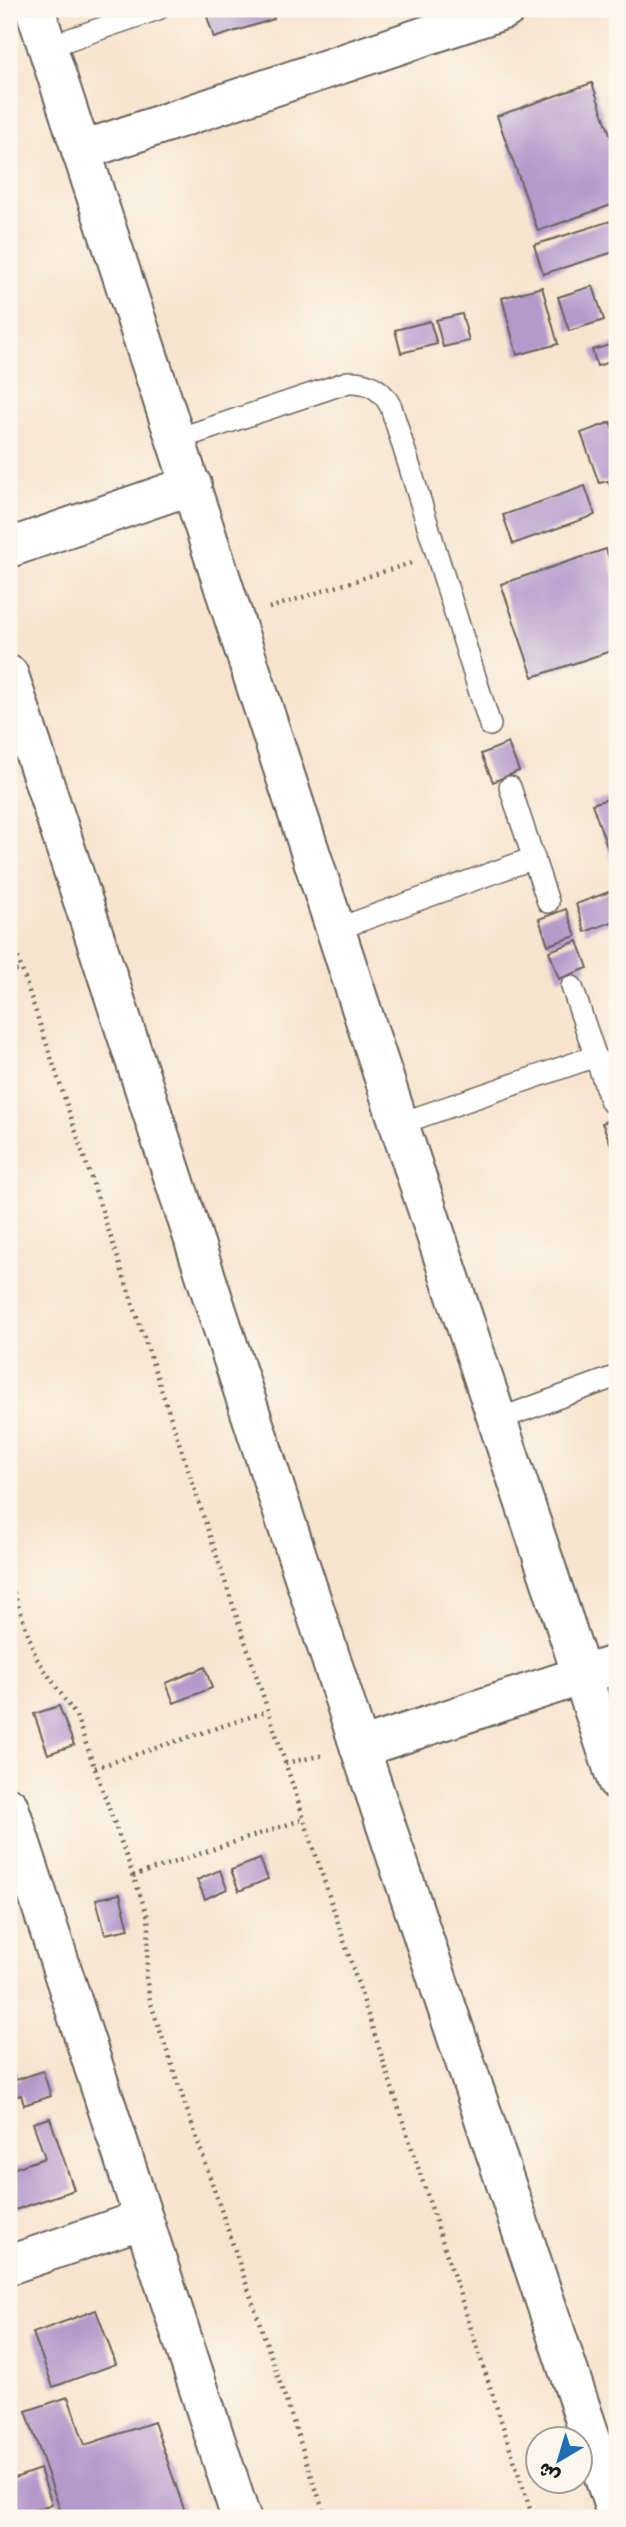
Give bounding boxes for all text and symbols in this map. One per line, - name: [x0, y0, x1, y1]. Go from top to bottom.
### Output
- north arrow: [524, 2426, 594, 2496]
- text: ش: [533, 2455, 566, 2489]

